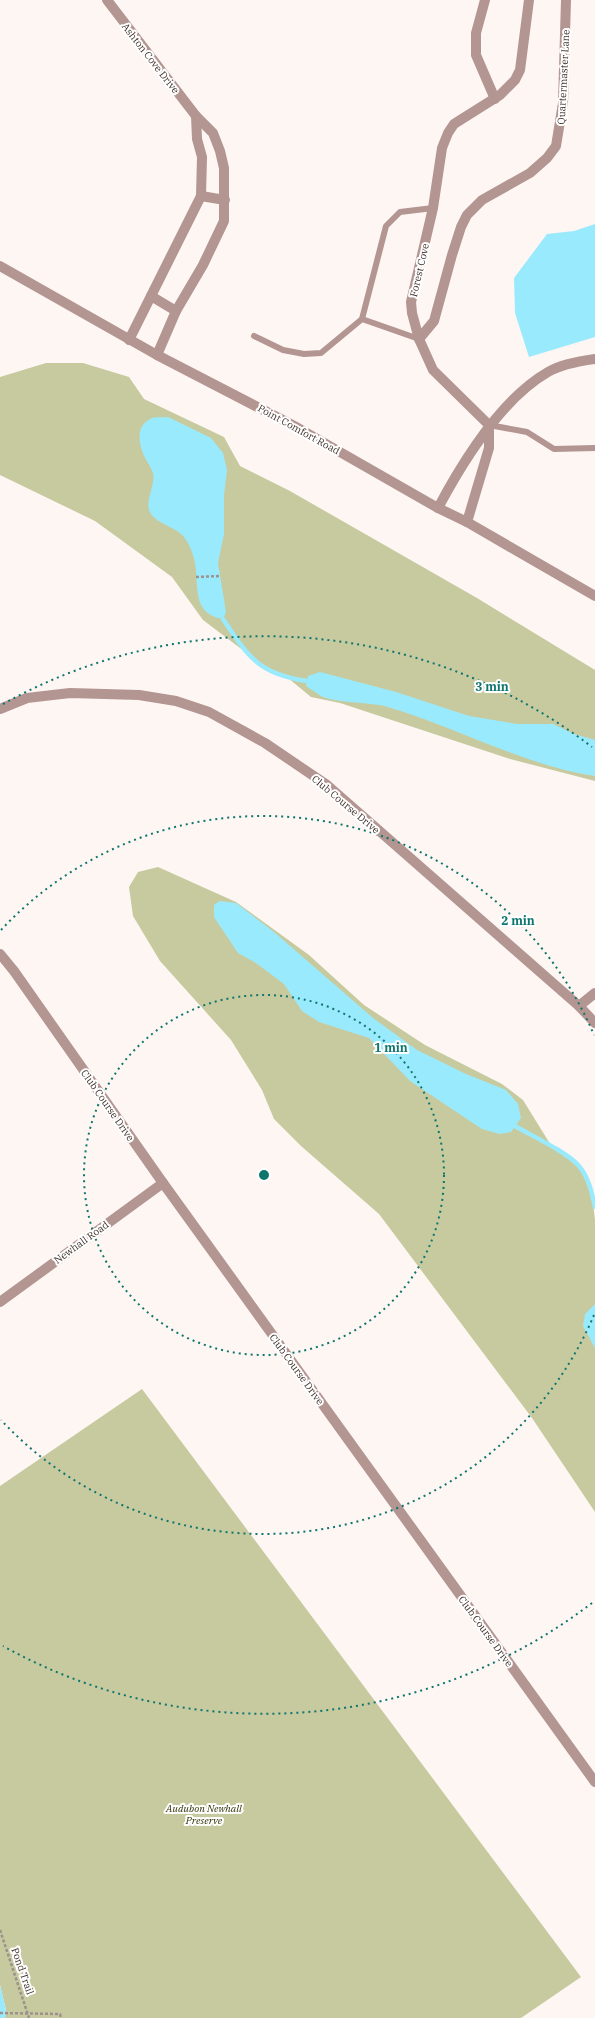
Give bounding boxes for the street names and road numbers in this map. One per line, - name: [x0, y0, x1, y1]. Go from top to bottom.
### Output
- street label: Ashton Cove Drive: [119, 20, 182, 96]
- street label: Quartermaster Lane: [555, 29, 572, 125]
- street label: Forest Cove: [407, 242, 432, 298]
- street label: Point Comfort Road: [255, 401, 342, 457]
- street label: Club Course Drive: [309, 772, 382, 837]
- street label: Club Course Drive: [78, 1067, 137, 1144]
- street label: Newhall Road: [51, 1218, 111, 1267]
- street label: Club Course Drive: [267, 1331, 327, 1407]
- street label: Club Course Drive: [456, 1593, 516, 1669]
- street label: Pond Trail: [8, 1946, 37, 1996]

